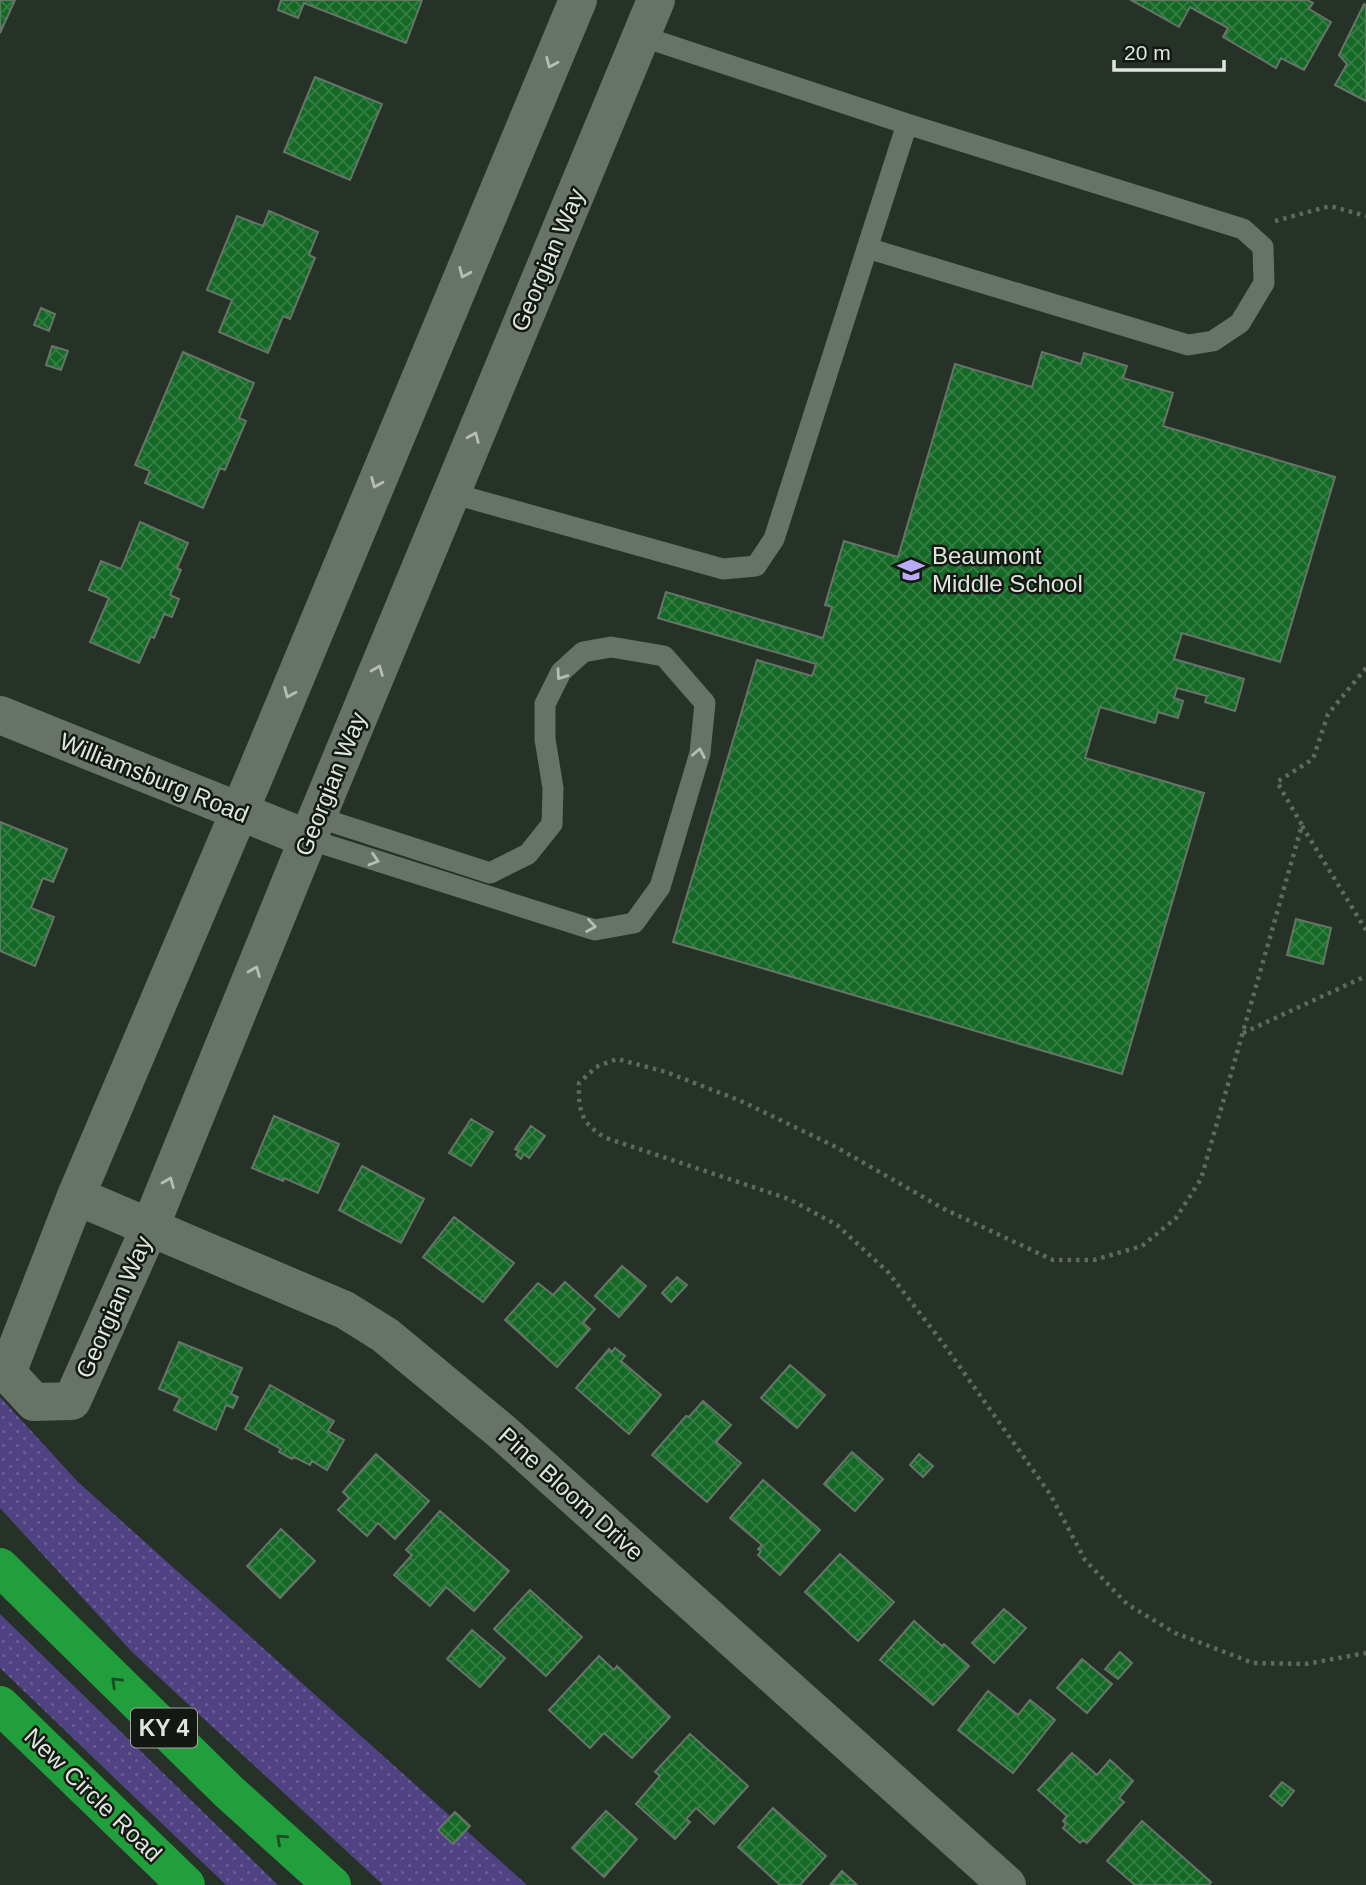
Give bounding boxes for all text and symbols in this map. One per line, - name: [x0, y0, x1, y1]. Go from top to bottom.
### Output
- scale bar: [1114, 28, 1224, 72]
- text: 20 m: [1124, 41, 1171, 64]
- one-way arrow: [546, 56, 560, 68]
- street label: Georgian Way: [505, 184, 590, 335]
- one-way arrow: [458, 266, 472, 278]
- one-way arrow: [466, 432, 480, 444]
- one-way arrow: [371, 476, 385, 488]
- place label: Beaumont Middle School: [932, 542, 1083, 597]
- school or university icon: Beaumont Middle School: [896, 555, 926, 585]
- one-way arrow: [370, 665, 384, 677]
- one-way arrow: [557, 668, 569, 680]
- one-way arrow: [283, 686, 297, 698]
- street label: Georgian Way: [289, 708, 372, 860]
- street label: Williamsburg Road: [56, 727, 253, 828]
- one-way arrow: [690, 747, 705, 759]
- one-way arrow: [367, 852, 379, 866]
- one-way arrow: [585, 919, 596, 934]
- one-way arrow: [246, 966, 260, 978]
- one-way arrow: [160, 1176, 174, 1188]
- street label: Georgian Way: [70, 1232, 157, 1382]
- street label: Pine Bloom Drive: [493, 1422, 649, 1566]
- one-way arrow: [112, 1678, 125, 1691]
- road number: KY 4: [131, 1708, 197, 1748]
- street label: New Circle Road: [19, 1722, 167, 1867]
- one-way arrow: [276, 1835, 289, 1847]

